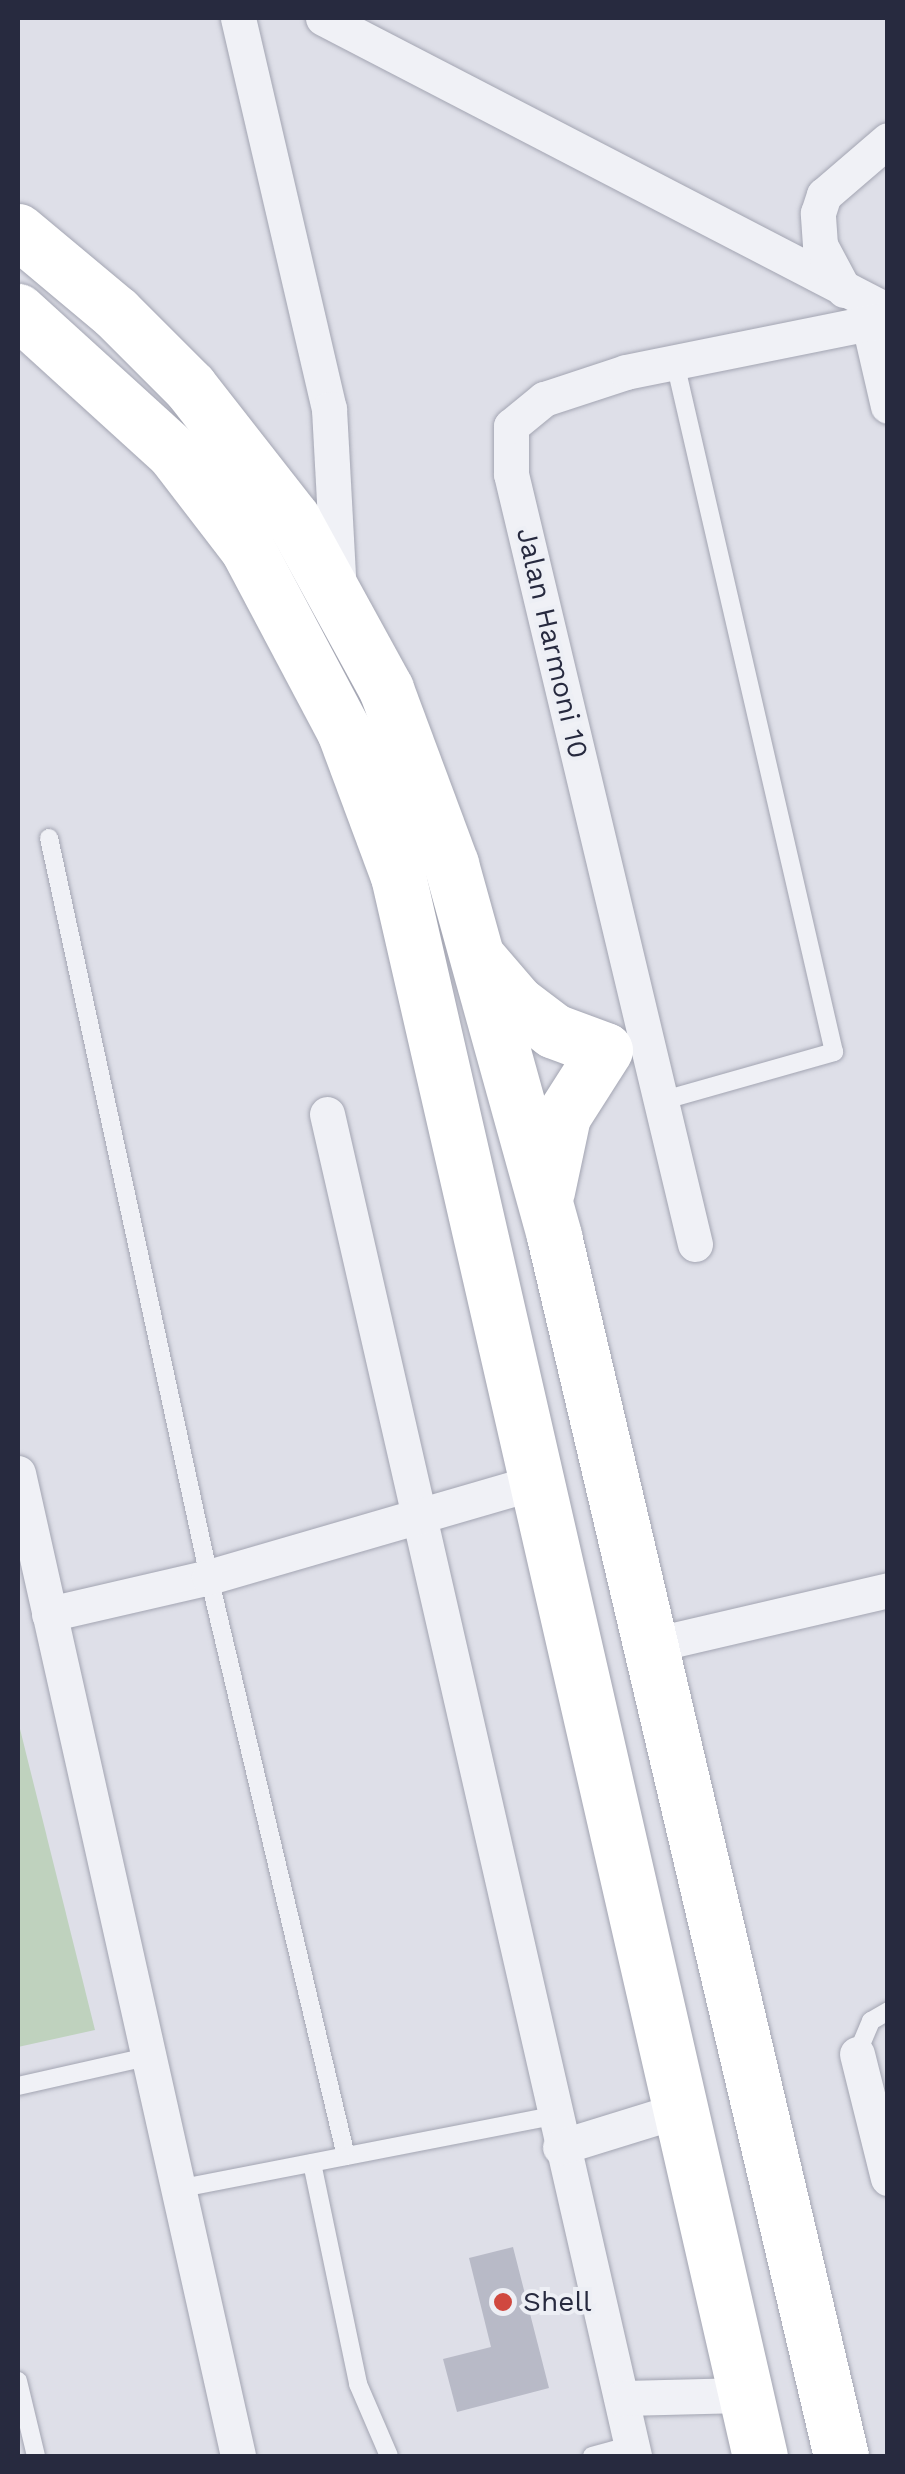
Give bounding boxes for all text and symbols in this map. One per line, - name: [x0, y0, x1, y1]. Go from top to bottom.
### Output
- street label: Jalan Harmoni 10: [509, 524, 595, 762]
- place label: Shell: [523, 2285, 592, 2319]
- marker: Shell: [492, 2291, 514, 2313]

